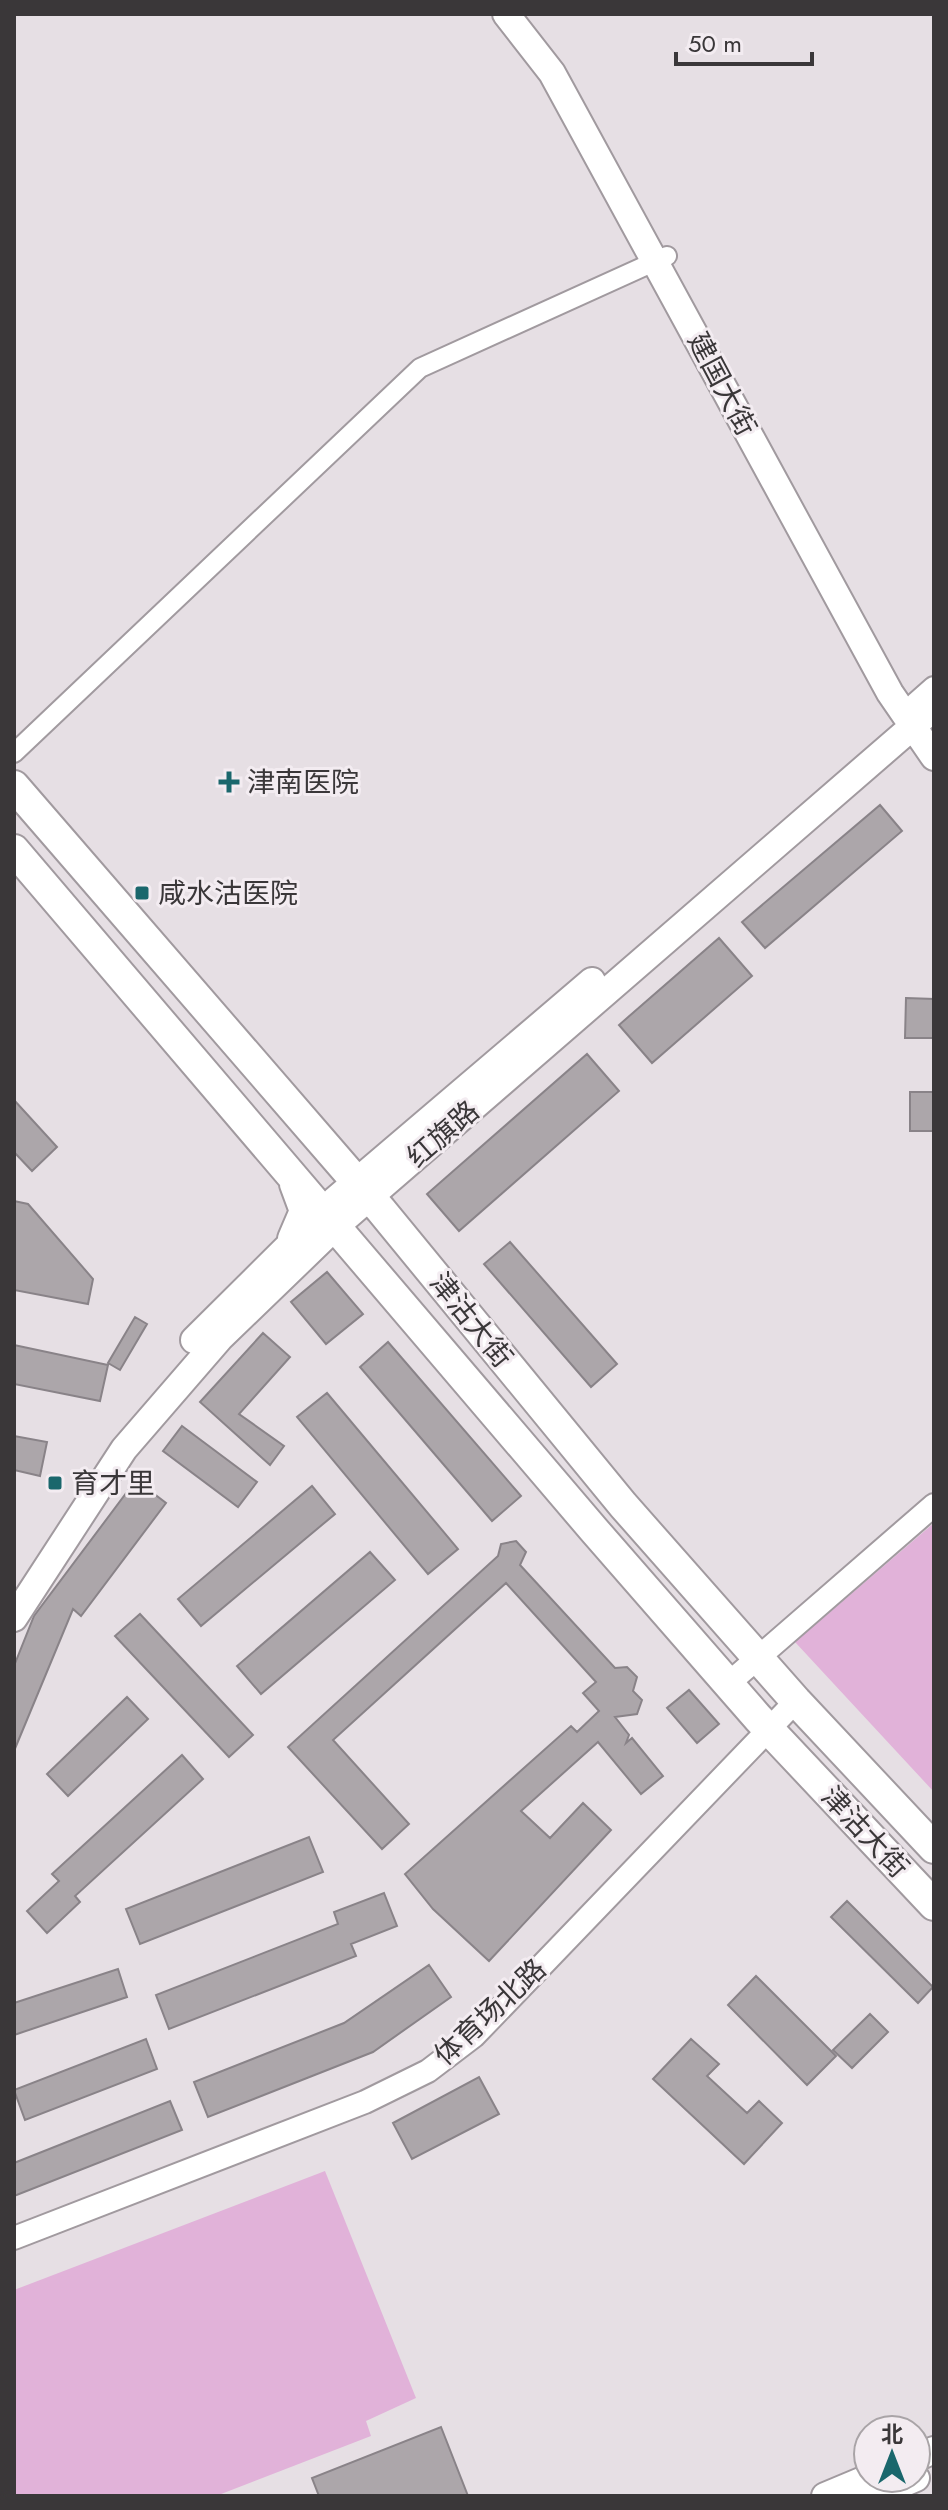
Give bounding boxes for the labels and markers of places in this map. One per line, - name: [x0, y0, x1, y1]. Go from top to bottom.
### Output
- place label: 津南医院: [247, 762, 359, 803]
- marker: 津南医院: [218, 771, 240, 793]
- place label: 咸水沽医院: [158, 873, 298, 914]
- marker: 咸水沽医院: [133, 884, 151, 902]
- place label: 育才里: [71, 1463, 155, 1504]
- marker: 育才里: [46, 1474, 64, 1492]

